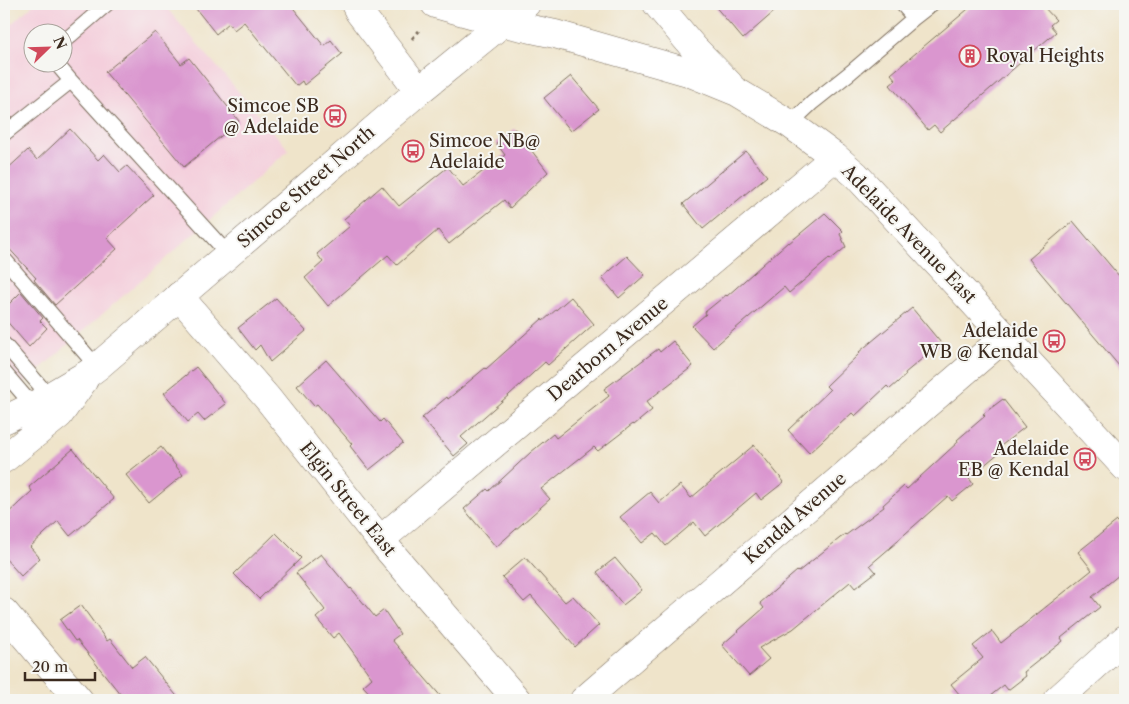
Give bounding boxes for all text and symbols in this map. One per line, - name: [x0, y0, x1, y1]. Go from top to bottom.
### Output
- north arrow: [22, 22, 72, 72]
- text: N: [49, 34, 71, 52]
- building icon: Royal Heights: [958, 44, 982, 68]
- place label: Royal Heights: [986, 45, 1104, 67]
- place label: Simcoe SB @ Adelaide: [224, 95, 319, 138]
- bus stop icon: Simcoe SB @ Adelaide: [323, 104, 347, 128]
- street label: Simcoe Street North: [233, 121, 379, 253]
- place label: Simcoe NB@ Adelaide: [428, 130, 541, 173]
- bus stop icon: Simcoe NB@ Adelaide: [401, 139, 425, 163]
- street label: Adelaide Avenue East: [836, 159, 981, 308]
- street label: Dearborn Avenue: [543, 292, 673, 406]
- place label: Adelaide WB @ Kendal: [919, 320, 1038, 363]
- bus stop icon: Adelaide WB @ Kendal: [1042, 329, 1066, 353]
- street label: Elgin Street East: [295, 437, 401, 561]
- place label: Adelaide EB @ Kendal: [958, 438, 1069, 481]
- bus stop icon: Adelaide EB @ Kendal: [1073, 447, 1097, 471]
- street label: Kendal Avenue: [739, 467, 851, 569]
- scale bar: [25, 649, 95, 681]
- text: 20 m: [32, 657, 68, 676]

